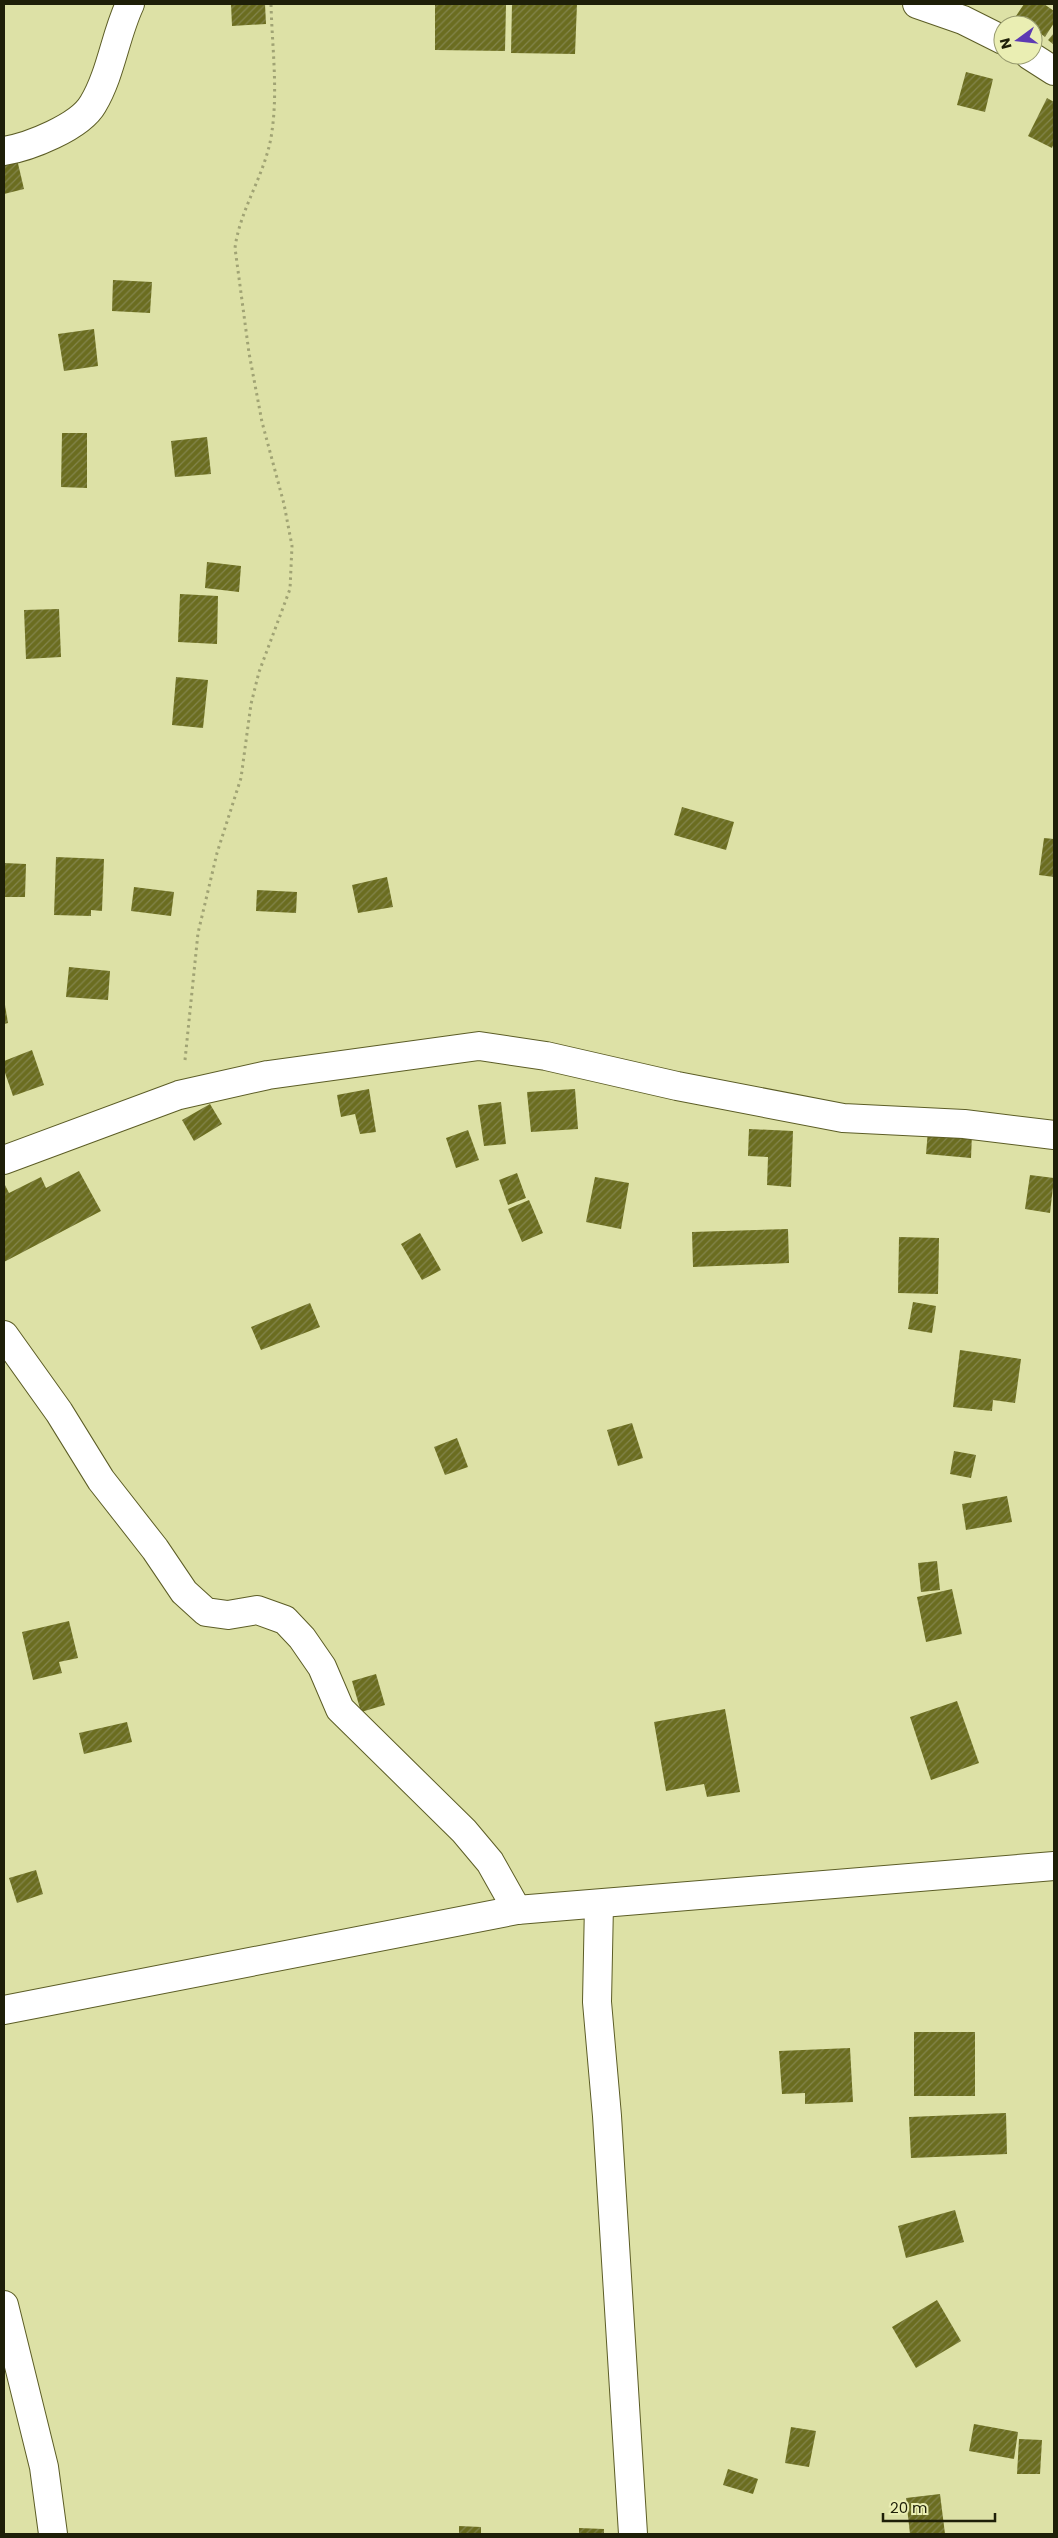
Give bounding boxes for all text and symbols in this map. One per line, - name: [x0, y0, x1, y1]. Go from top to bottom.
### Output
- north arrow: [993, 15, 1043, 65]
- text: N: [994, 36, 1016, 51]
- scale bar: [883, 2490, 996, 2522]
- text: 20 m: [890, 2497, 928, 2518]

